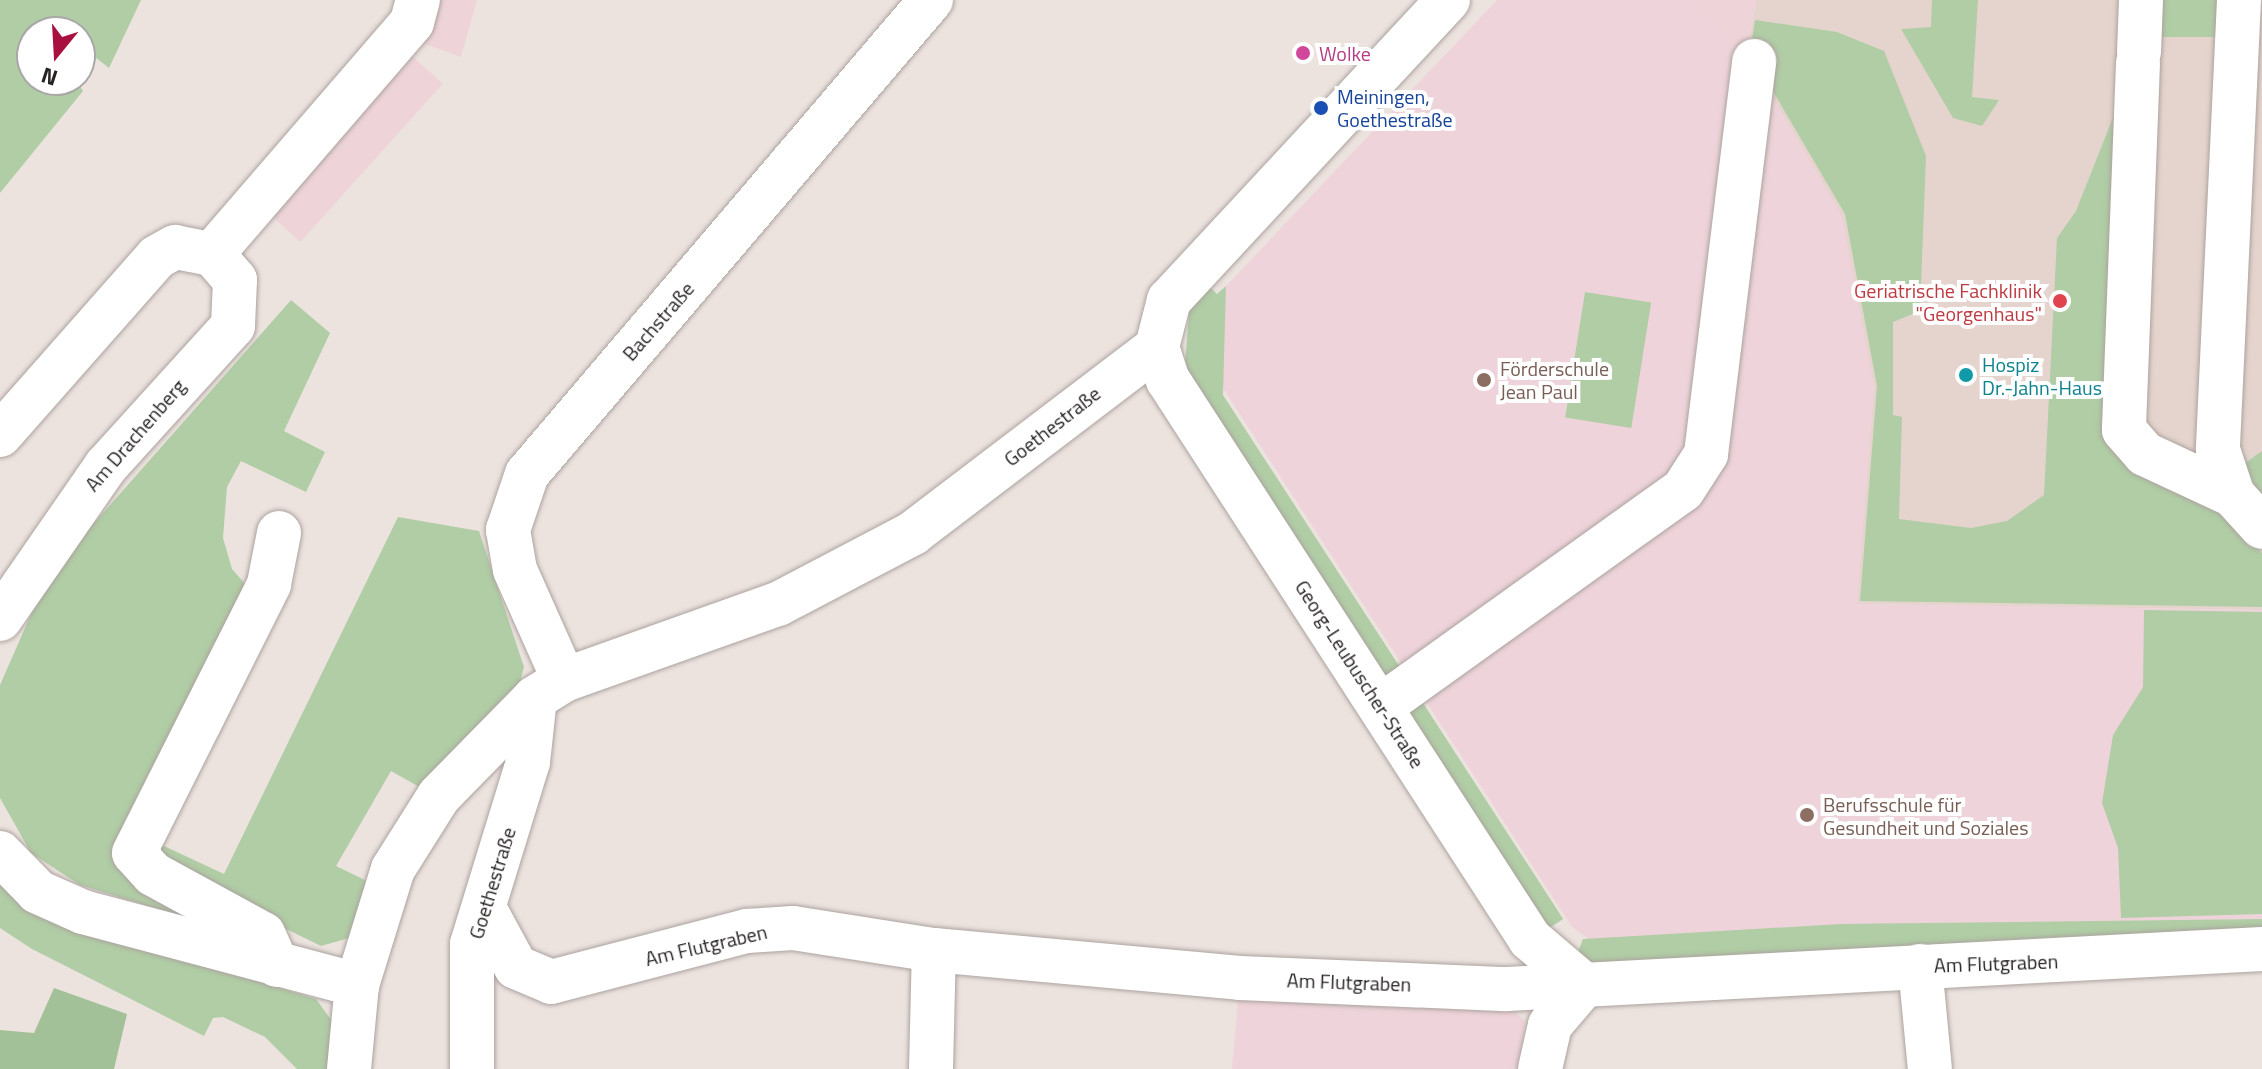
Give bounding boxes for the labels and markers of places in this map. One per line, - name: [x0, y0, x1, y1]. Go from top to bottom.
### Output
- place label: Wolke: [1319, 41, 1371, 65]
- marker: Wolke: [1294, 44, 1312, 62]
- place label: Meiningen, Goethestraße: [1337, 84, 1453, 131]
- marker: Meiningen, Goethestraße: [1312, 99, 1330, 117]
- place label: Geriatrische Fachklinik "Georgenhaus": [1854, 278, 2042, 325]
- marker: Geriatrische Fachklinik "Georgenhaus": [2049, 290, 2071, 312]
- place label: Hospiz Dr.-Jahn-Haus: [1982, 352, 2102, 399]
- place label: Förderschule Jean Paul: [1500, 356, 1609, 403]
- marker: Hospiz Dr.-Jahn-Haus: [1957, 366, 1975, 384]
- marker: Förderschule Jean Paul: [1475, 371, 1493, 389]
- place label: Berufsschule für Gesundheit und Soziales: [1823, 792, 2028, 839]
- marker: Berufsschule für Gesundheit und Soziales: [1798, 806, 1816, 824]

